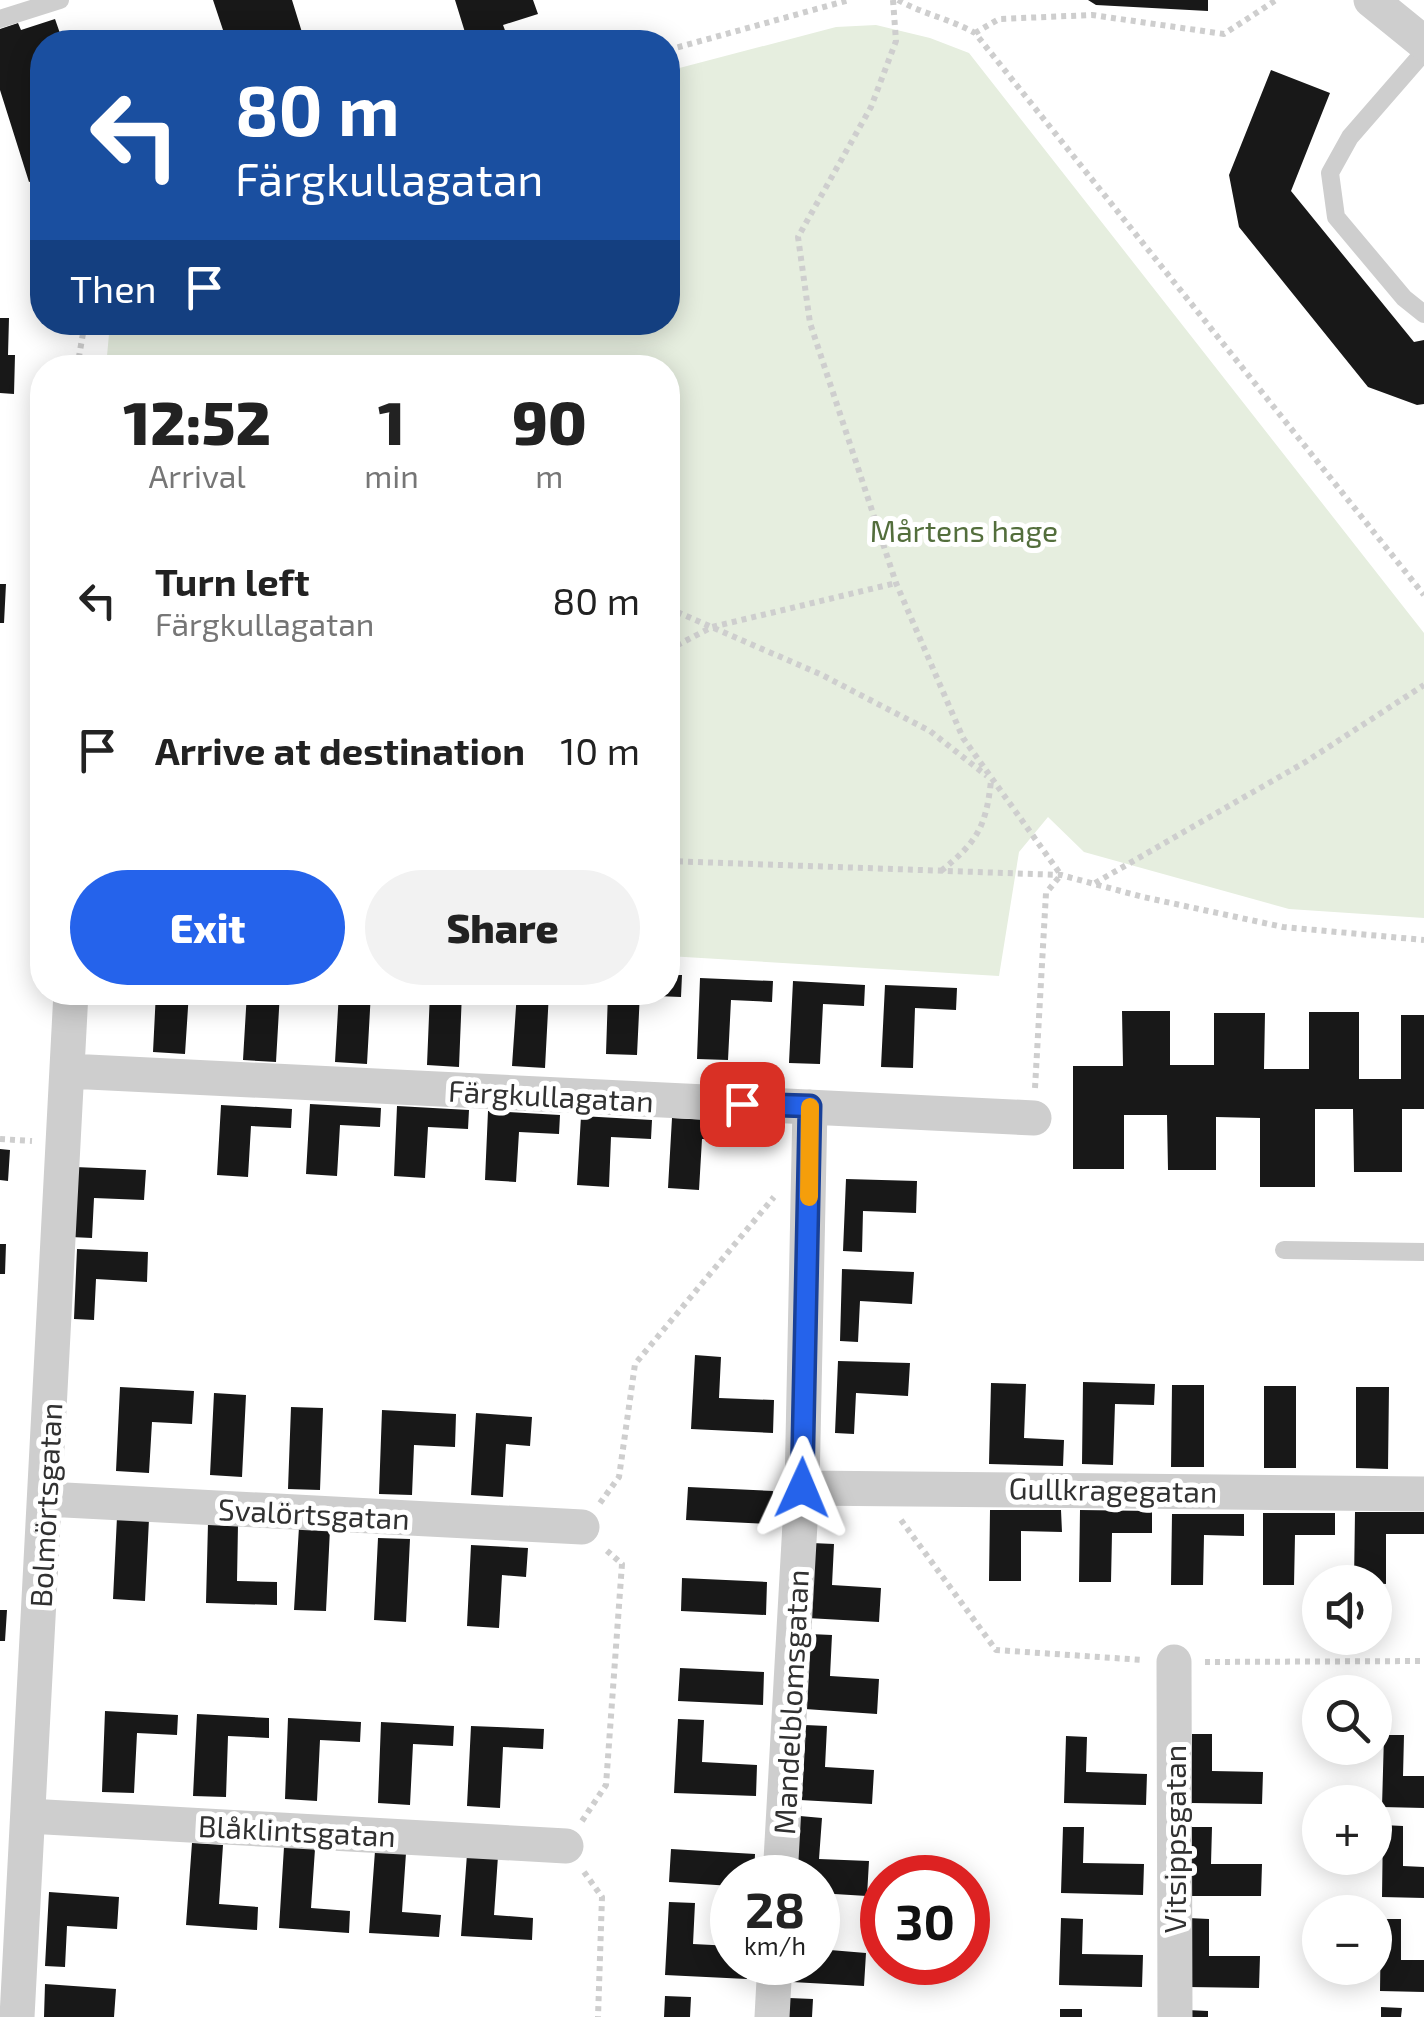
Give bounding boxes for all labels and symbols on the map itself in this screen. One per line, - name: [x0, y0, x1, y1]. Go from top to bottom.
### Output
- park label: Mårtens hage: [870, 512, 1058, 548]
- pin: [700, 1062, 785, 1147]
- street label: Färgkullagatan: [447, 1072, 655, 1118]
- street label: Bolmörtsgatan: [22, 1402, 68, 1608]
- position arrow: [750, 1436, 854, 1540]
- street label: Gullkragegatan: [1008, 1469, 1218, 1509]
- street label: Svalörtsgatan: [217, 1490, 411, 1536]
- street label: Mandelblomsgatan: [765, 1569, 815, 1835]
- street label: Vitsippsgatan: [1156, 1745, 1192, 1933]
- street label: Blåklintsgatan: [197, 1807, 397, 1853]
- speed limit sign: 30: [860, 1855, 990, 1985]

